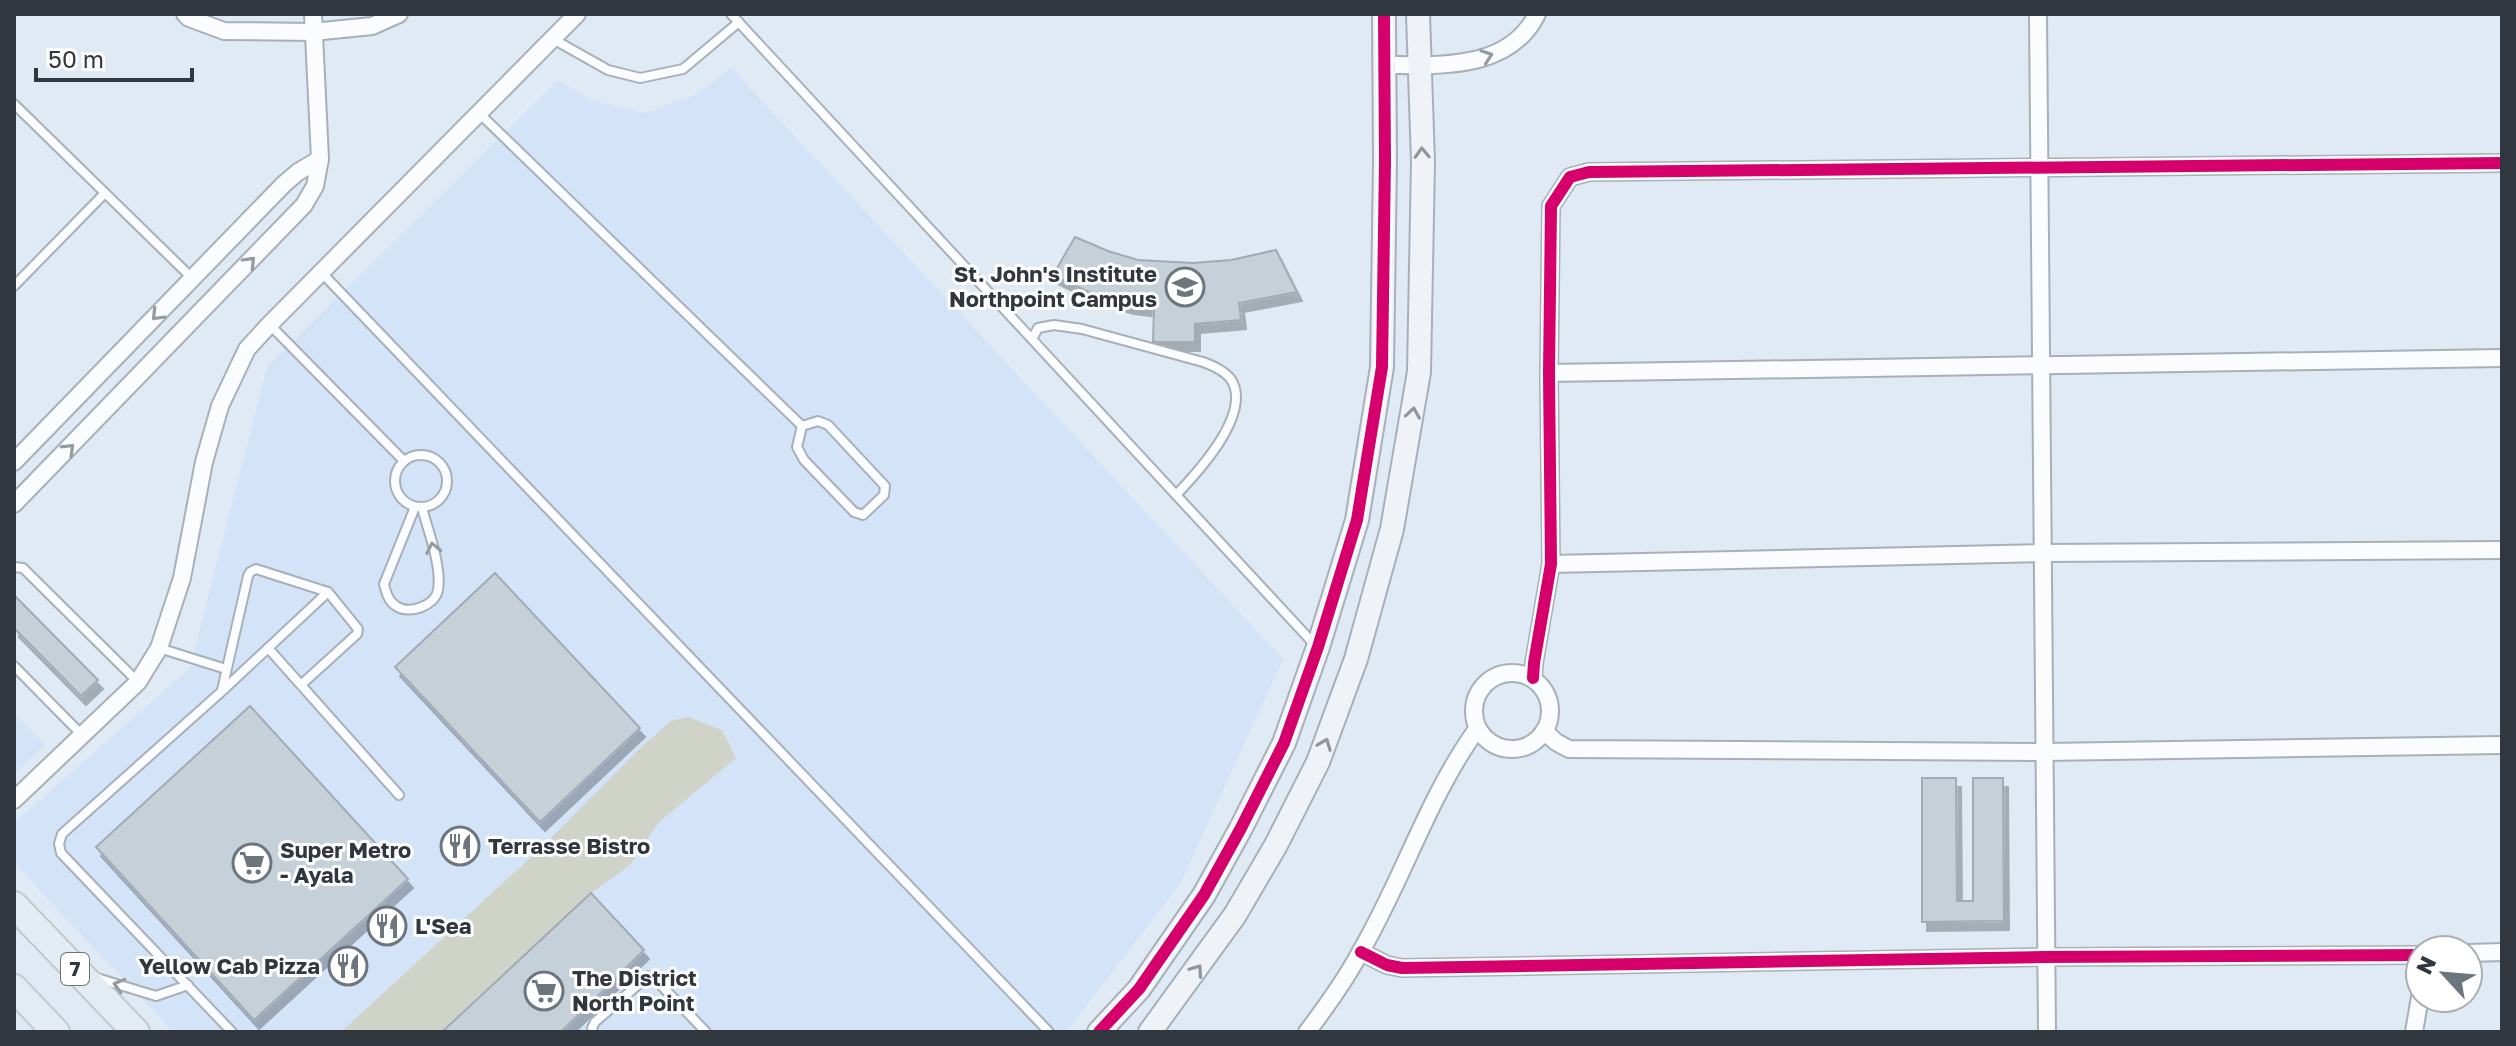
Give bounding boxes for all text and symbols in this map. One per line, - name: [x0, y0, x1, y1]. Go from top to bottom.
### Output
- scale bar: [36, 32, 192, 82]
- text: 50 m: [48, 44, 104, 73]
- one-way arrow: [1479, 50, 1493, 66]
- one-way arrow: [1414, 146, 1431, 159]
- one-way arrow: [240, 257, 255, 271]
- place label: St. John's Institute Northpoint Campus: [949, 260, 1157, 312]
- school or university icon: St. John's Institute Northpoint Campus: [1164, 266, 1206, 308]
- one-way arrow: [152, 306, 167, 320]
- one-way arrow: [1404, 406, 1421, 419]
- one-way arrow: [60, 443, 74, 458]
- one-way arrow: [425, 542, 442, 555]
- one-way arrow: [1315, 738, 1331, 752]
- restaurant icon: Terrasse Bistro: [439, 825, 481, 867]
- place label: Terrasse Bistro: [488, 832, 650, 859]
- place label: Super Metro - Ayala: [280, 836, 411, 888]
- supermarket icon: Super Metro - Ayala: [231, 842, 273, 884]
- restaurant icon: L'Sea: [366, 905, 408, 947]
- place label: L'Sea: [415, 912, 471, 939]
- north arrow: [2404, 934, 2484, 1014]
- restaurant icon: Yellow Cab Pizza: [327, 945, 369, 987]
- place label: Yellow Cab Pizza: [139, 952, 320, 979]
- text: N: [2410, 952, 2441, 978]
- road number: 7: [61, 953, 89, 985]
- place label: The District North Point: [572, 964, 697, 1016]
- one-way arrow: [1187, 964, 1202, 978]
- supermarket icon: The District North Point: [523, 970, 565, 1012]
- one-way arrow: [113, 978, 127, 994]

